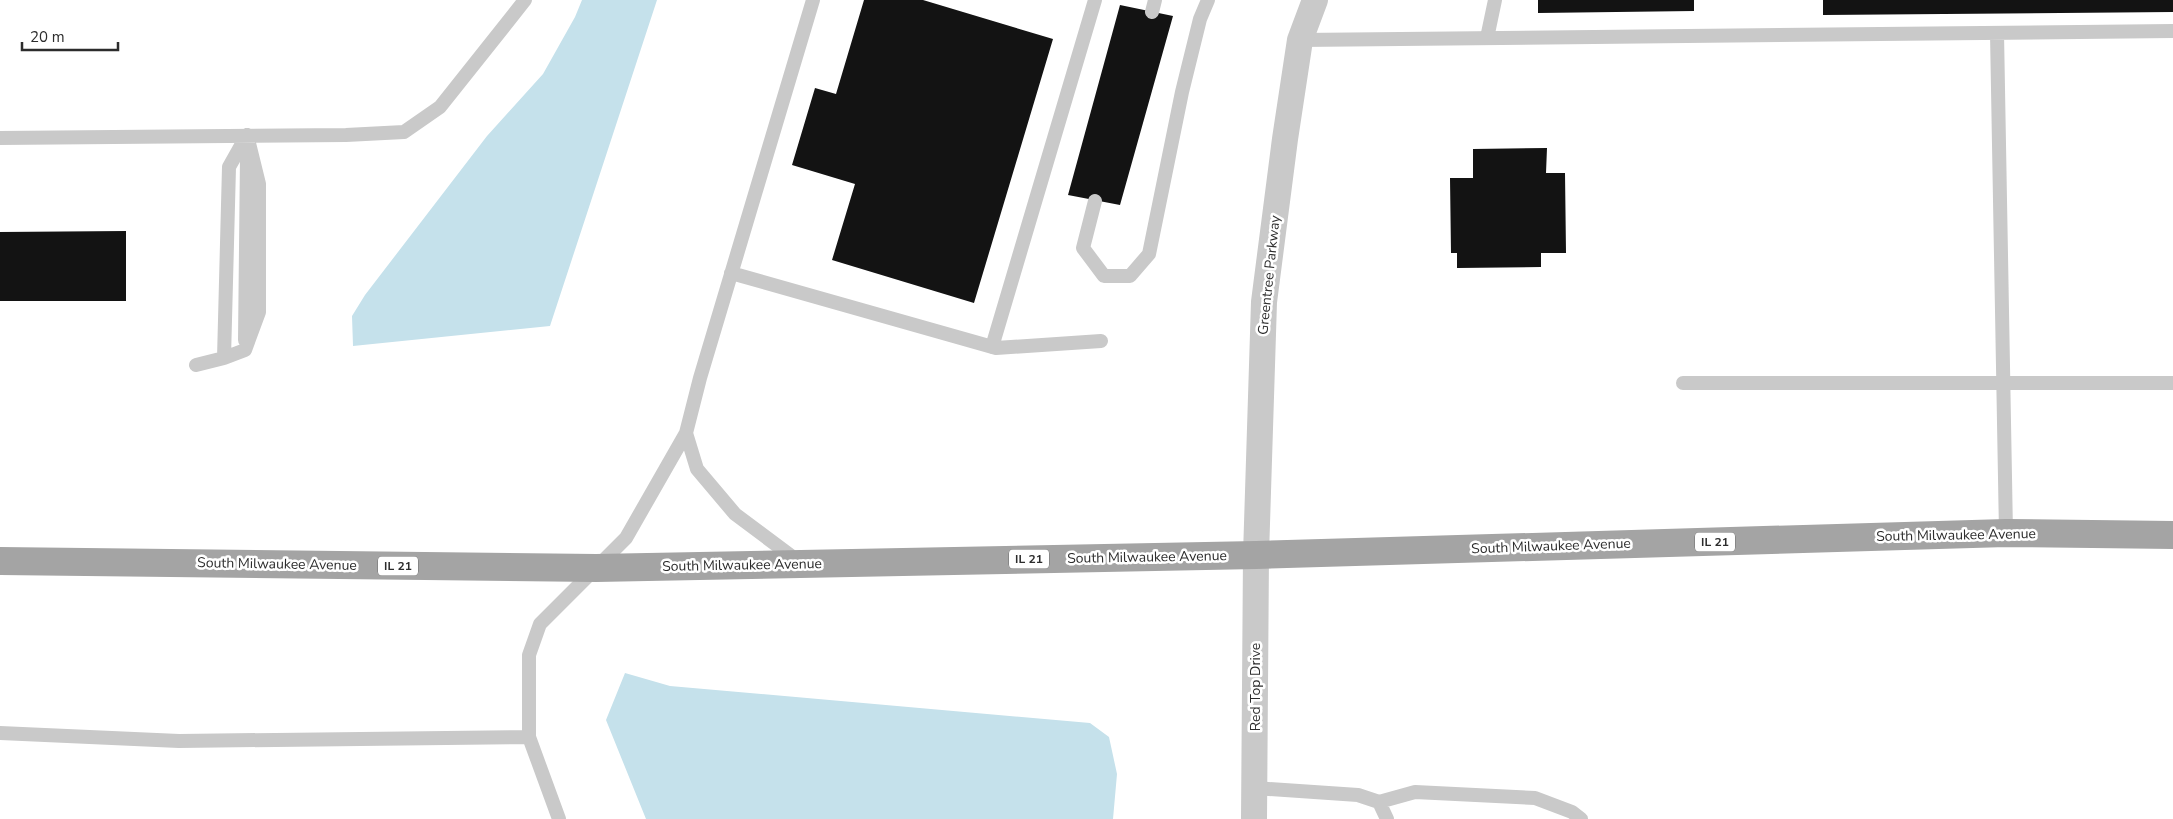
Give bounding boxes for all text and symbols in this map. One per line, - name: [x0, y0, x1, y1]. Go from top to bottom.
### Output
- scale bar: [22, 20, 119, 52]
- text: 20 m: [30, 27, 65, 47]
- street label: Greentree Parkway: [1253, 213, 1285, 336]
- street label: South Milwaukee Avenue: [1876, 524, 2036, 546]
- road number: IL 21: [1695, 532, 1735, 552]
- street label: South Milwaukee Avenue: [1471, 534, 1631, 558]
- street label: South Milwaukee Avenue: [1067, 546, 1227, 568]
- road number: IL 21: [1009, 550, 1049, 568]
- street label: South Milwaukee Avenue: [197, 553, 357, 575]
- street label: South Milwaukee Avenue: [662, 554, 822, 576]
- road number: IL 21: [378, 556, 418, 576]
- street label: Red Top Drive: [1246, 643, 1265, 731]

